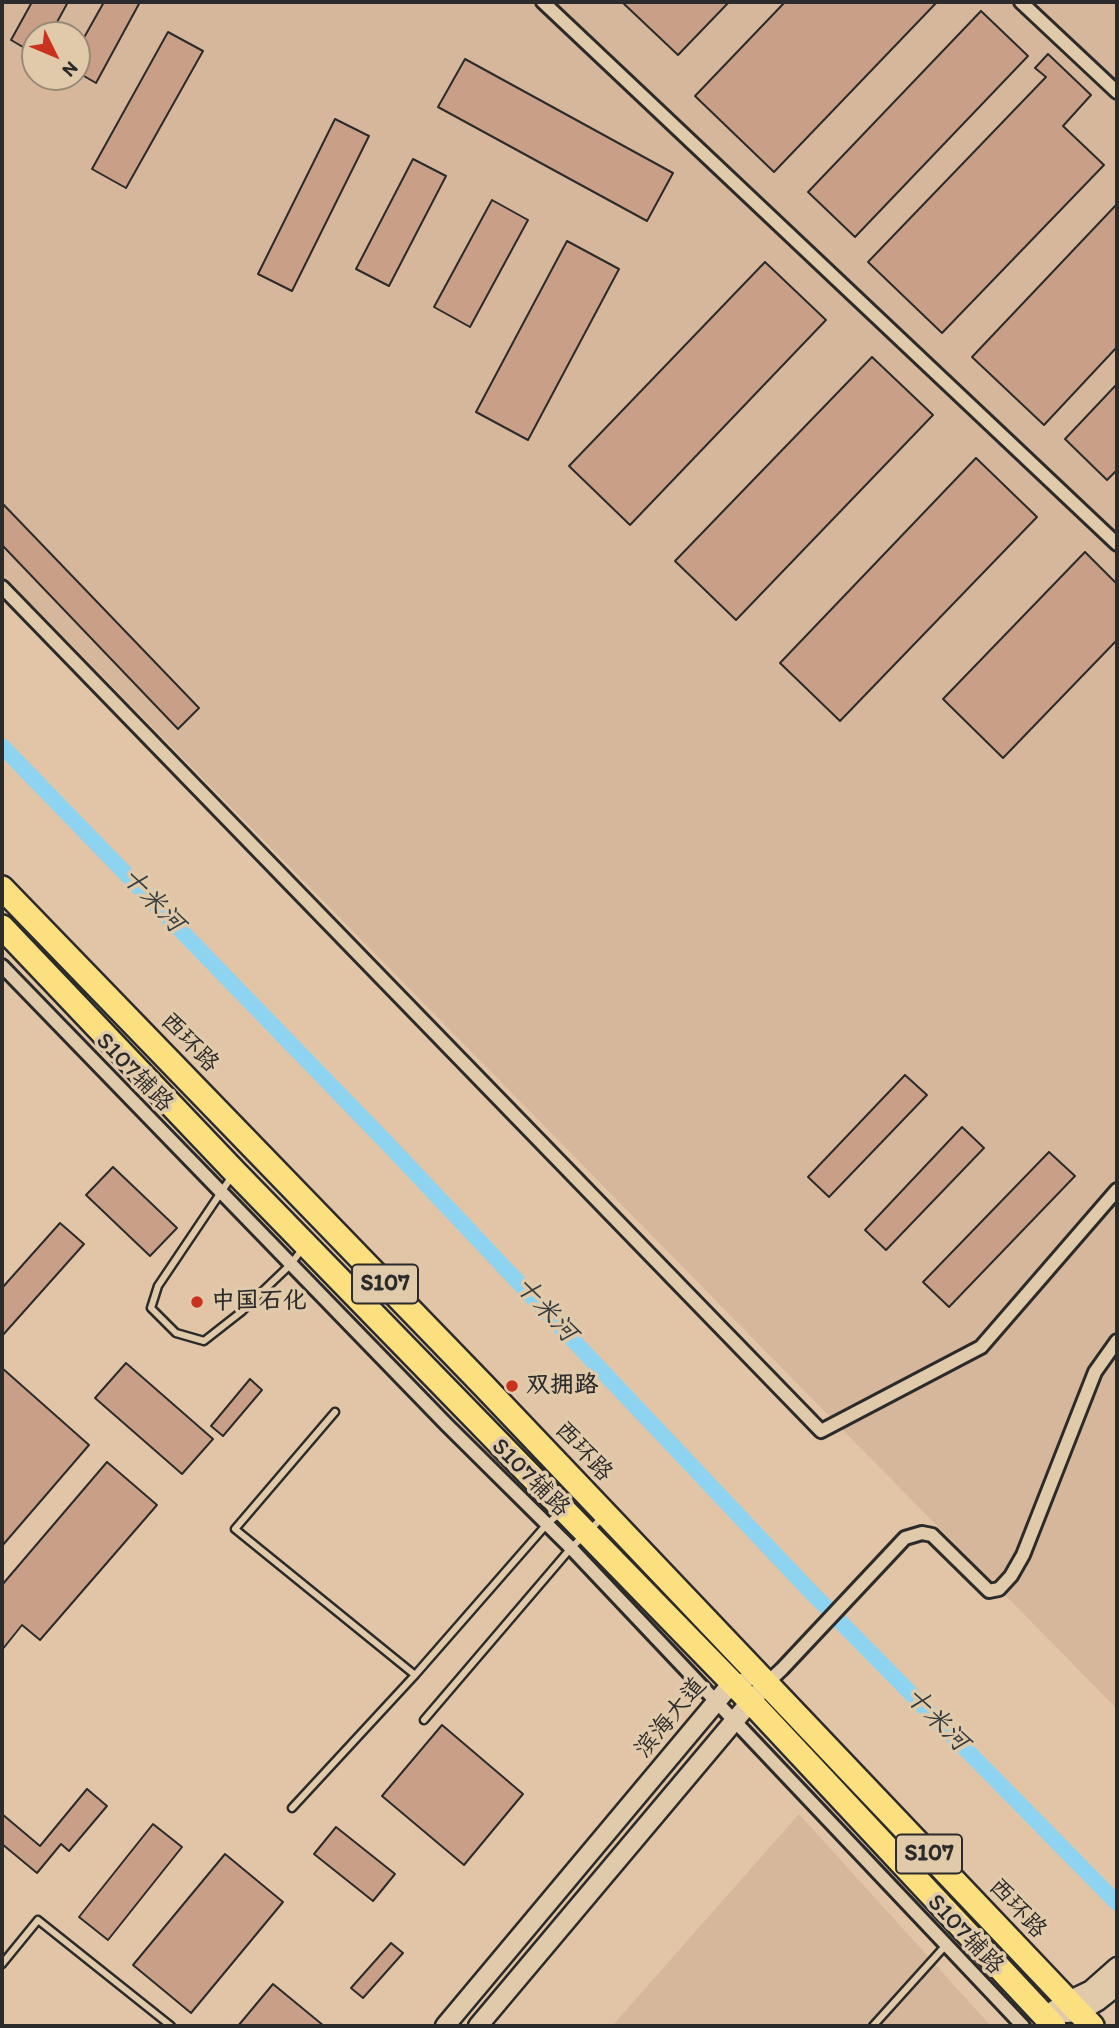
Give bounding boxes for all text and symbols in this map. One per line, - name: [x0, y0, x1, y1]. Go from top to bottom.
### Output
- north arrow: [21, 21, 91, 91]
- text: N: [57, 57, 83, 82]
- water label: 十米河: [114, 862, 190, 940]
- street label: 西环路: [154, 1007, 224, 1079]
- street label: S107辅路: [89, 1027, 179, 1119]
- road number: S107: [352, 1264, 418, 1303]
- water label: 十米河: [507, 1271, 583, 1349]
- place label: 中国石化: [211, 1288, 307, 1316]
- marker: 中国石化: [189, 1294, 205, 1310]
- place label: 双拥路: [526, 1372, 598, 1400]
- marker: 双拥路: [504, 1378, 520, 1394]
- street label: 西环路: [548, 1416, 618, 1488]
- street label: S107辅路: [485, 1433, 575, 1523]
- street label: 滨海大道: [629, 1672, 713, 1764]
- water label: 十米河: [897, 1681, 975, 1759]
- road number: S107: [896, 1834, 962, 1873]
- street label: 西环路: [982, 1873, 1052, 1945]
- street label: S107辅路: [921, 1889, 1009, 1981]

